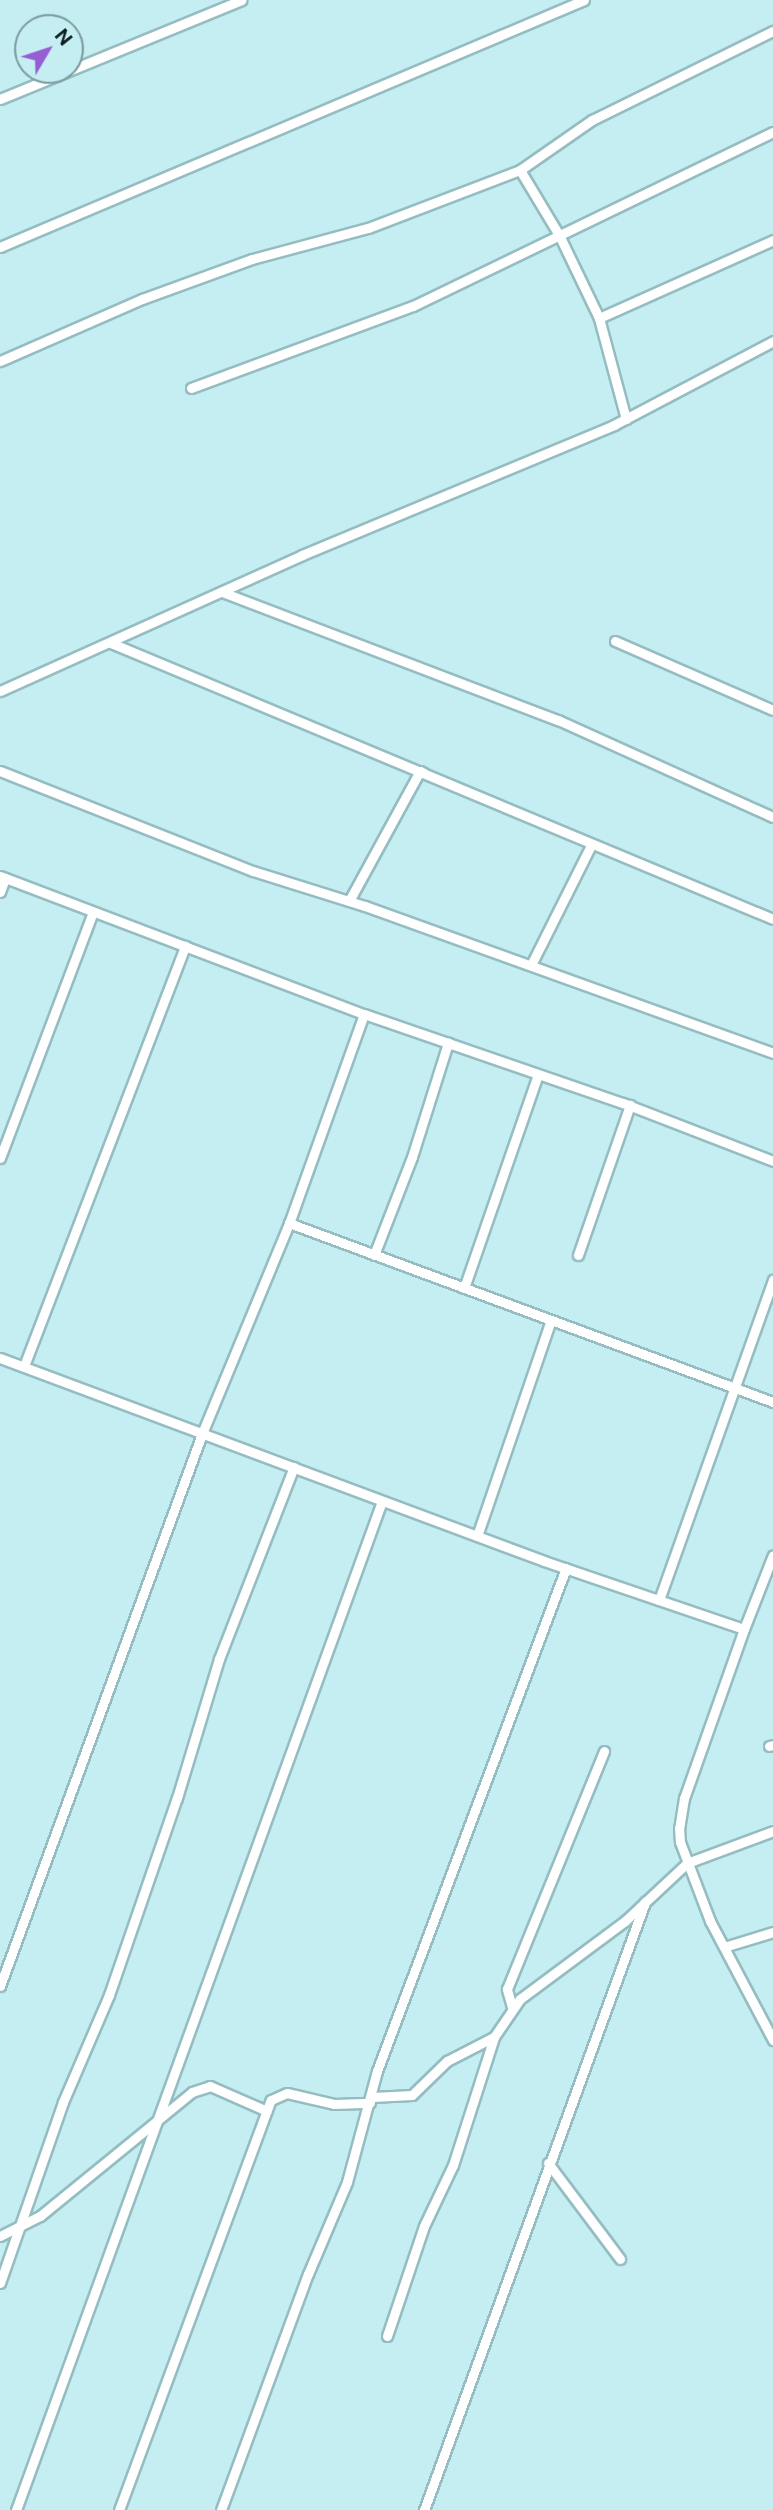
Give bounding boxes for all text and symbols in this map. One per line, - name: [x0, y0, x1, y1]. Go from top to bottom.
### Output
- north arrow: [14, 14, 84, 84]
- text: N: [51, 24, 77, 50]

